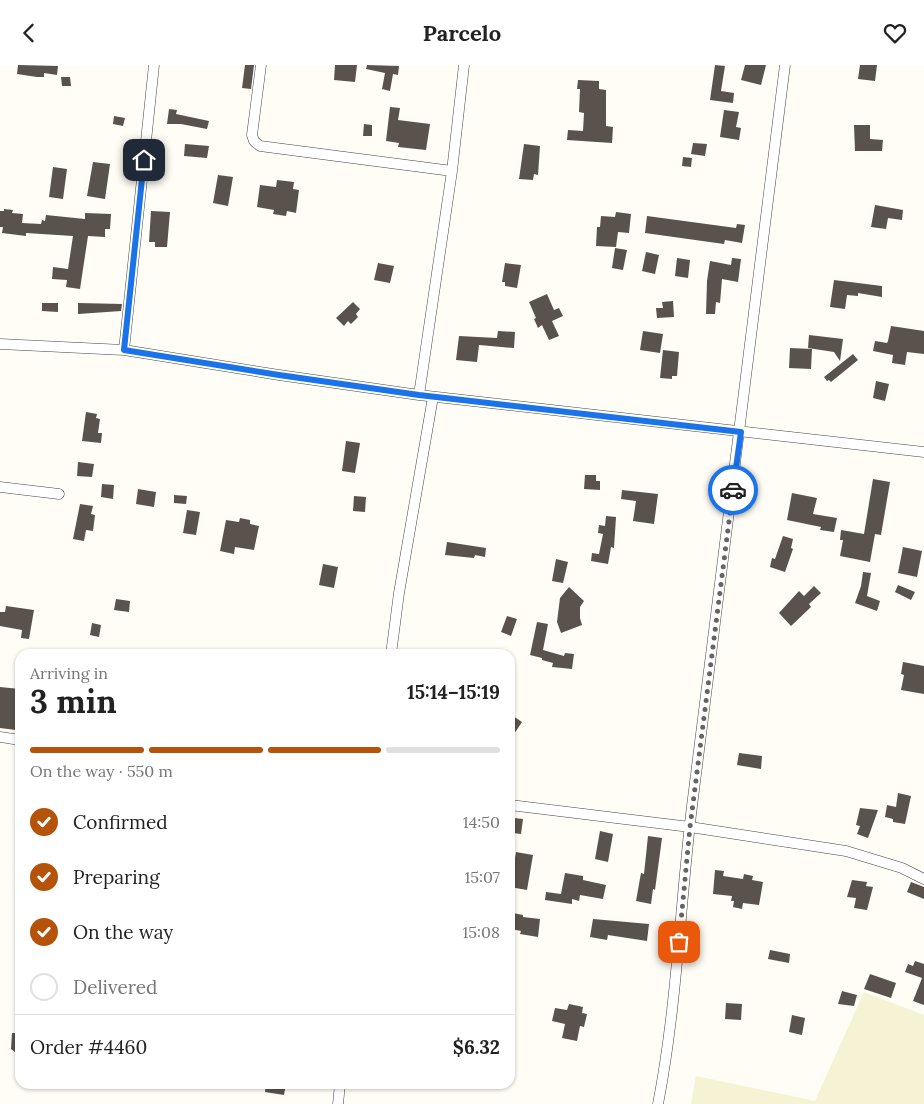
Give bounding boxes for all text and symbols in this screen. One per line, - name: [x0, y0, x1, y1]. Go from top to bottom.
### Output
- icon: back: [15, 19, 43, 47]
- text: Parcelo: [423, 19, 501, 47]
- icon: heart: [881, 19, 909, 47]
- pin: [123, 139, 165, 181]
- icon: home: [130, 146, 158, 174]
- courier: [708, 465, 758, 515]
- icon: car: [719, 476, 747, 504]
- text: Arriving in: [30, 663, 108, 683]
- text: 15:14–15:19: [407, 680, 500, 704]
- text: 3 min: [30, 681, 117, 722]
- text: On the way · 550 m: [30, 761, 173, 781]
- icon: check: [30, 808, 58, 836]
- text: Confirmed: [73, 810, 168, 834]
- text: 14:50: [463, 812, 500, 832]
- icon: check: [30, 863, 58, 891]
- text: Preparing: [73, 865, 160, 889]
- text: 15:07: [464, 867, 500, 887]
- icon: check: [30, 918, 58, 946]
- text: On the way: [73, 920, 173, 944]
- pin: [658, 921, 700, 963]
- text: 15:08: [463, 922, 500, 942]
- icon: bag: [665, 928, 693, 956]
- text: Delivered: [73, 975, 157, 999]
- text: Order #4460: [30, 1035, 147, 1059]
- text: $6.32: [453, 1035, 500, 1059]

